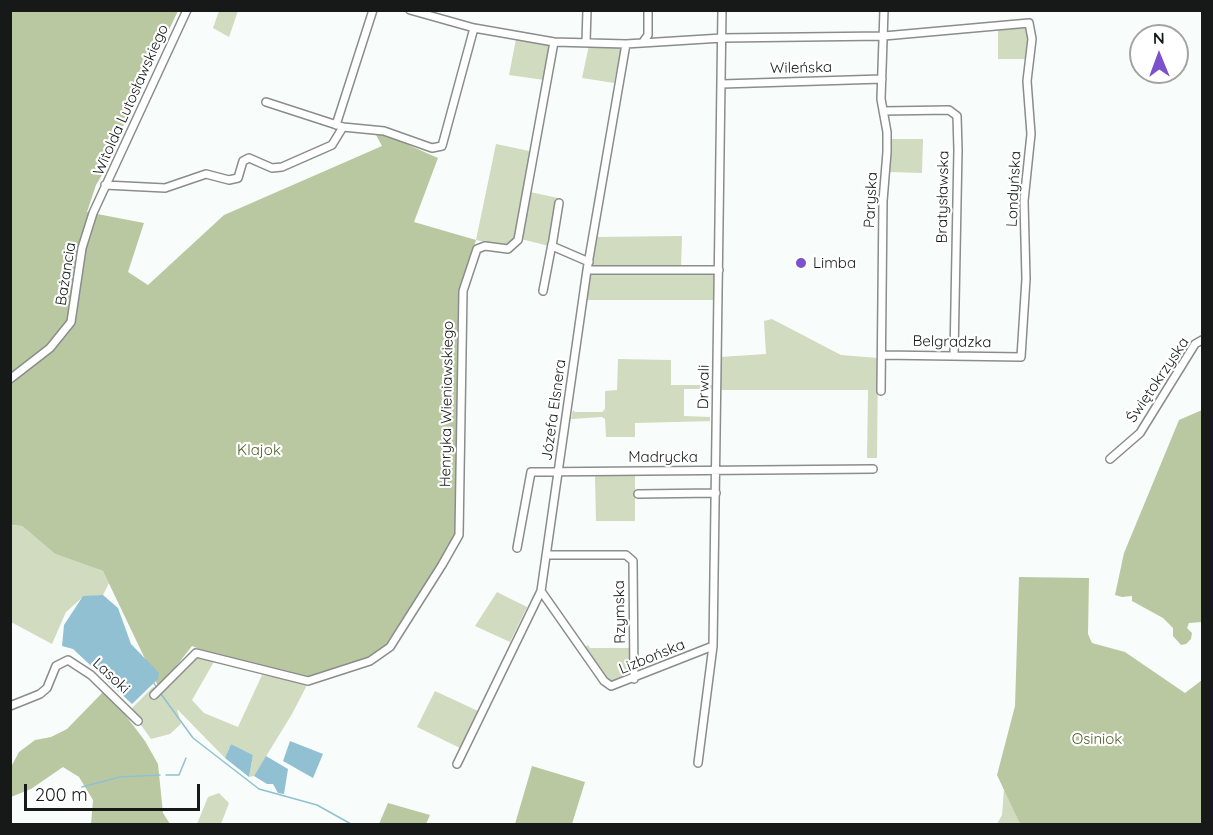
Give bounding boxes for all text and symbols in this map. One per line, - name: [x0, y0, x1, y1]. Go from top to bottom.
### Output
- street label: Witolda Lutosławskiego: [90, 22, 172, 178]
- north arrow: [1129, 24, 1189, 84]
- text: N: [1153, 28, 1165, 48]
- street label: Wileńska: [770, 58, 832, 78]
- street label: Bratysławska: [933, 151, 953, 243]
- street label: Londyńska: [1003, 151, 1025, 227]
- street label: Paryska: [861, 171, 881, 229]
- street label: Bażancia: [52, 241, 80, 307]
- place label: Limba: [813, 254, 856, 272]
- marker: Limba: [794, 256, 808, 270]
- street label: Henryka Wieniawskiego: [437, 321, 457, 487]
- street label: Belgradzka: [912, 332, 992, 352]
- street label: Świętokrzyska: [1123, 334, 1193, 426]
- street label: Józefa Elsnera: [538, 358, 570, 462]
- street label: Drwali: [695, 365, 713, 409]
- park label: Klajok: [237, 441, 281, 459]
- street label: Madrycka: [628, 448, 698, 466]
- street label: Rzymska: [610, 580, 630, 644]
- street label: Lizbońska: [617, 636, 687, 678]
- street label: Lasoki: [89, 654, 133, 698]
- park label: Osiniok: [1072, 730, 1122, 748]
- scale bar: [27, 772, 202, 810]
- text: 200 m: [35, 783, 88, 806]

